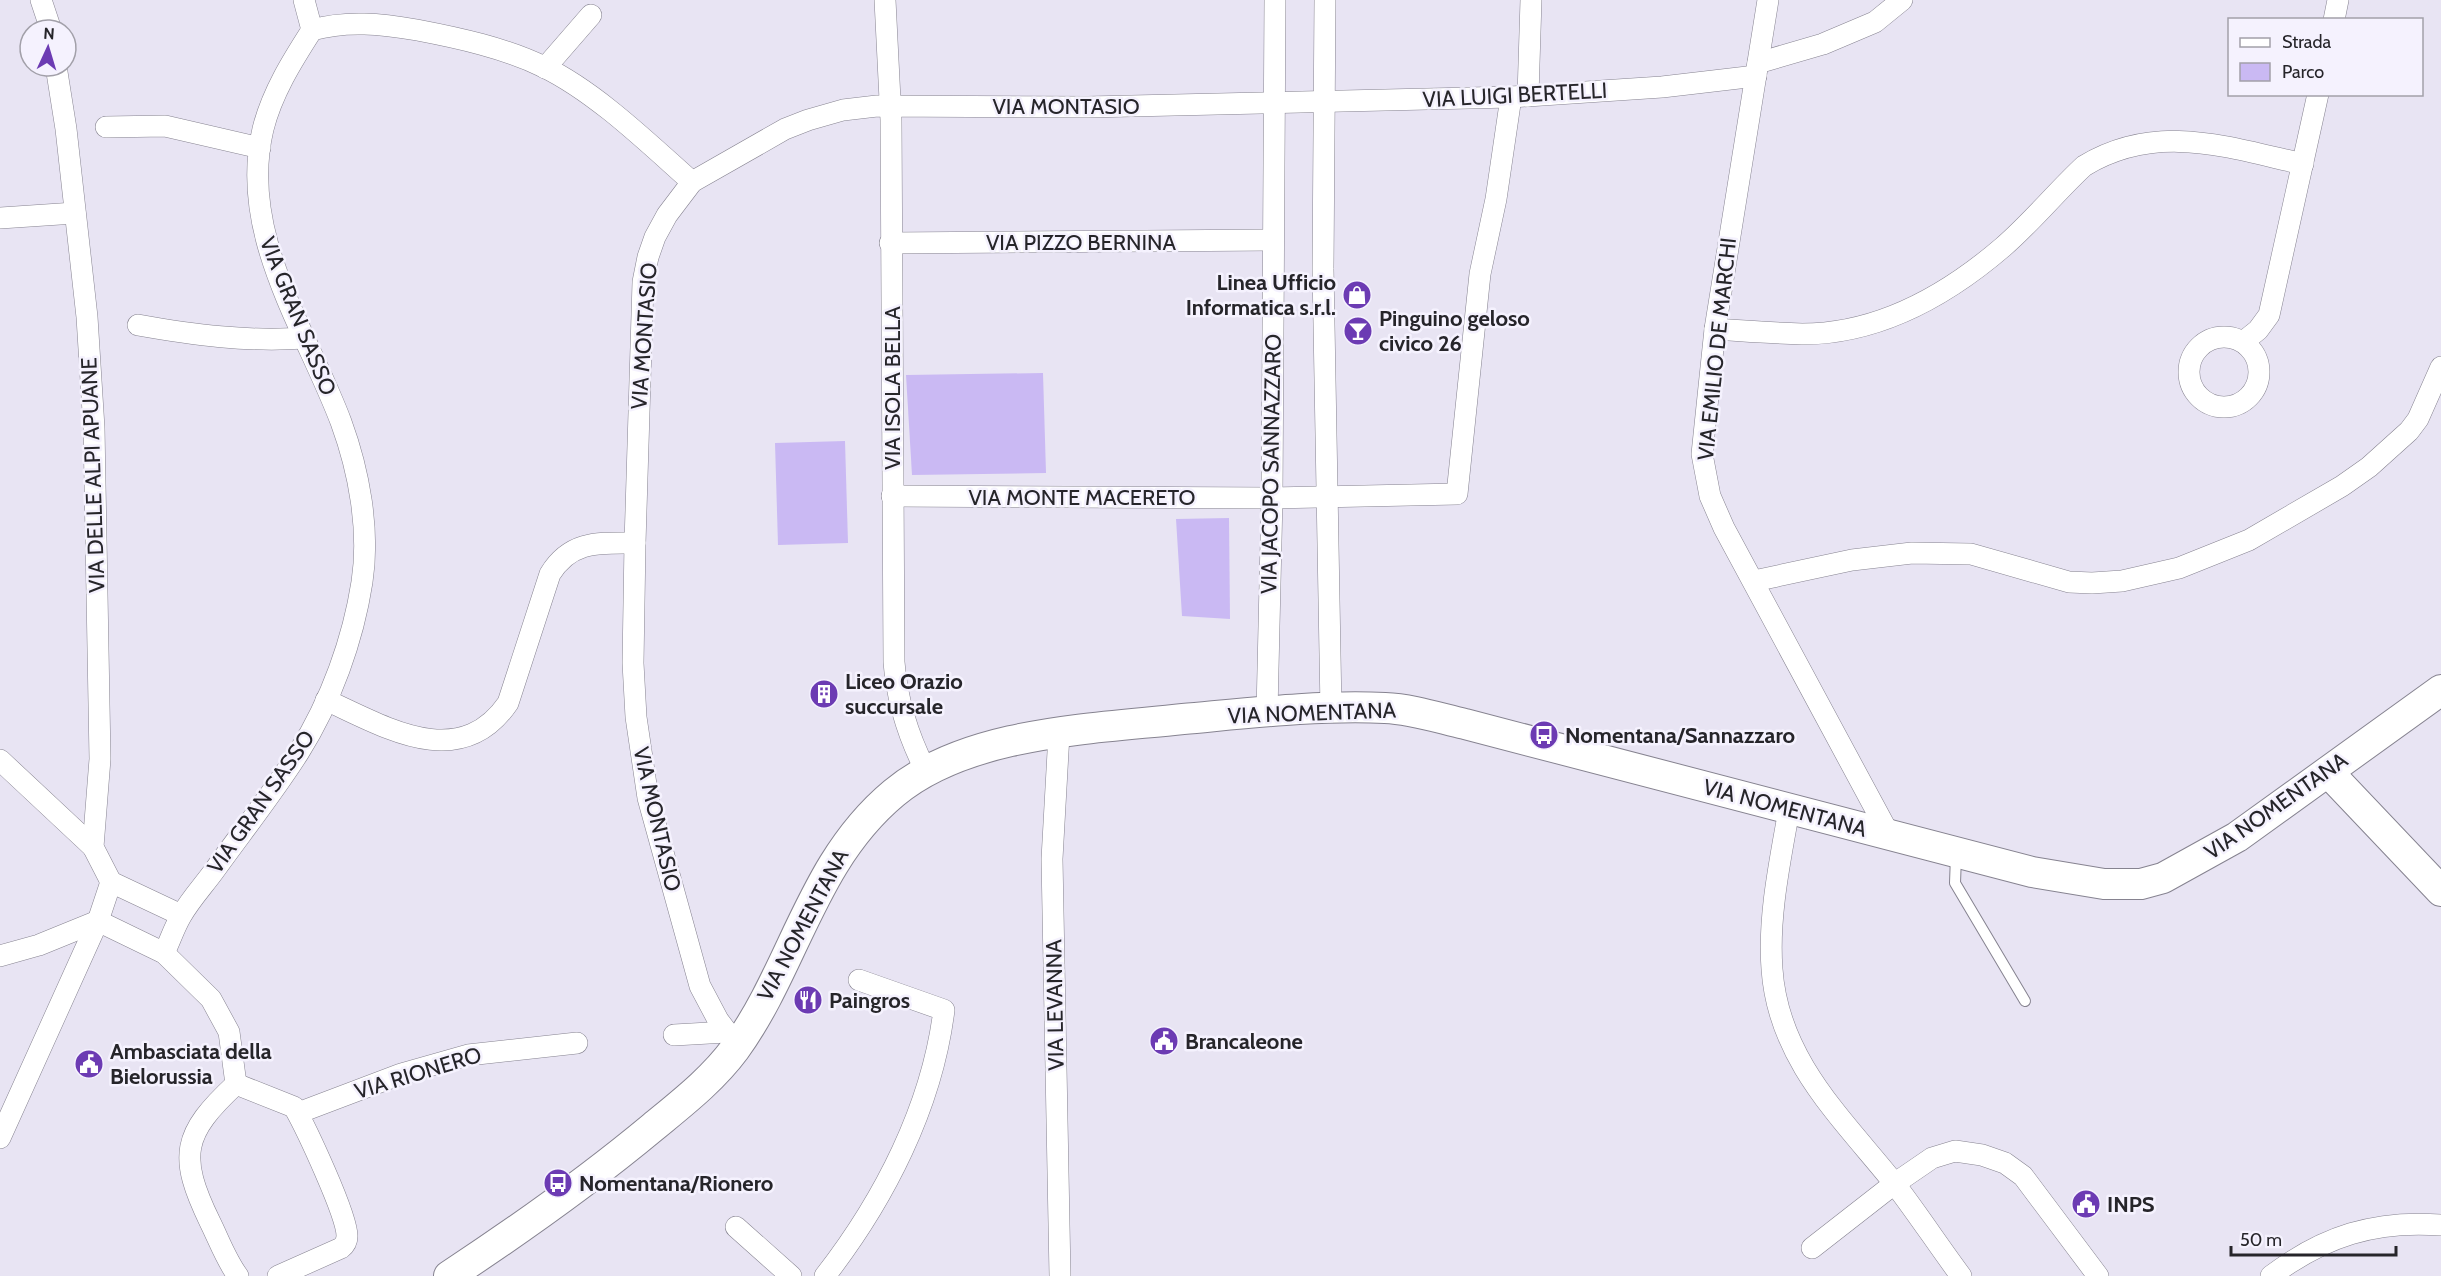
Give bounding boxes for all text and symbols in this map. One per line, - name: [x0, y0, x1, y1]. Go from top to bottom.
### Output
- north arrow: [18, 18, 78, 78]
- legend: [2228, 18, 2423, 96]
- text: N: [43, 24, 55, 43]
- text: Strada: [2282, 31, 2332, 53]
- text: Parco: [2282, 61, 2324, 83]
- street label: VIA LUIGI BERTELLI: [1422, 77, 1608, 113]
- street label: VIA MONTASIO: [992, 93, 1140, 120]
- street label: VIA PIZZO BERNINA: [986, 229, 1176, 256]
- street label: VIA GRAN SASSO: [254, 233, 342, 399]
- street label: VIA EMILIO DE MARCHI: [1692, 236, 1742, 462]
- street label: VIA MONTASIO: [625, 262, 663, 410]
- place label: Linea Ufficio Informatica s.r.l.: [1186, 269, 1336, 321]
- shop icon: Linea Ufficio Informatica s.r.l.: [1341, 279, 1373, 311]
- place label: Pinguino geloso civico 26: [1379, 305, 1530, 357]
- street label: VIA ISOLA BELLA: [879, 306, 906, 470]
- bar icon: Pinguino geloso civico 26: [1342, 315, 1374, 347]
- street label: VIA JACOPO SANNAZZARO: [1255, 334, 1287, 594]
- street label: VIA DELLE ALPI APUANE: [75, 357, 111, 593]
- street label: VIA MONTE MACERETO: [968, 484, 1196, 511]
- place label: Liceo Orazio succursale: [845, 668, 963, 720]
- building icon: Liceo Orazio succursale: [808, 678, 840, 710]
- street label: VIA NOMENTANA: [1227, 697, 1397, 729]
- bus stop icon: Nomentana/Sannazzaro: [1528, 719, 1560, 751]
- place label: Nomentana/Sannazzaro: [1565, 722, 1795, 749]
- street label: VIA GRAN SASSO: [202, 725, 320, 879]
- street label: VIA MONTASIO: [627, 744, 687, 894]
- street label: VIA NOMENTANA: [2199, 746, 2353, 865]
- street label: VIA NOMENTANA: [1700, 773, 1870, 843]
- street label: VIA NOMENTANA: [752, 844, 855, 1006]
- street label: VIA LEVANNA: [1040, 939, 1070, 1071]
- restaurant icon: Paingros: [792, 984, 824, 1016]
- place label: Paingros: [829, 987, 910, 1014]
- public building icon: Brancaleone: [1148, 1025, 1180, 1057]
- place label: Brancaleone: [1185, 1028, 1303, 1055]
- place label: Ambasciata della Bielorussia: [110, 1038, 272, 1090]
- street label: VIA RIONERO: [351, 1041, 485, 1105]
- public building icon: Ambasciata della Bielorussia: [73, 1048, 105, 1080]
- bus stop icon: Nomentana/Rionero: [542, 1167, 574, 1199]
- place label: Nomentana/Rionero: [579, 1170, 773, 1197]
- public building icon: INPS: [2070, 1188, 2102, 1220]
- place label: INPS: [2107, 1191, 2155, 1218]
- scale bar: [2231, 1219, 2396, 1257]
- text: 50 m: [2240, 1229, 2282, 1251]

